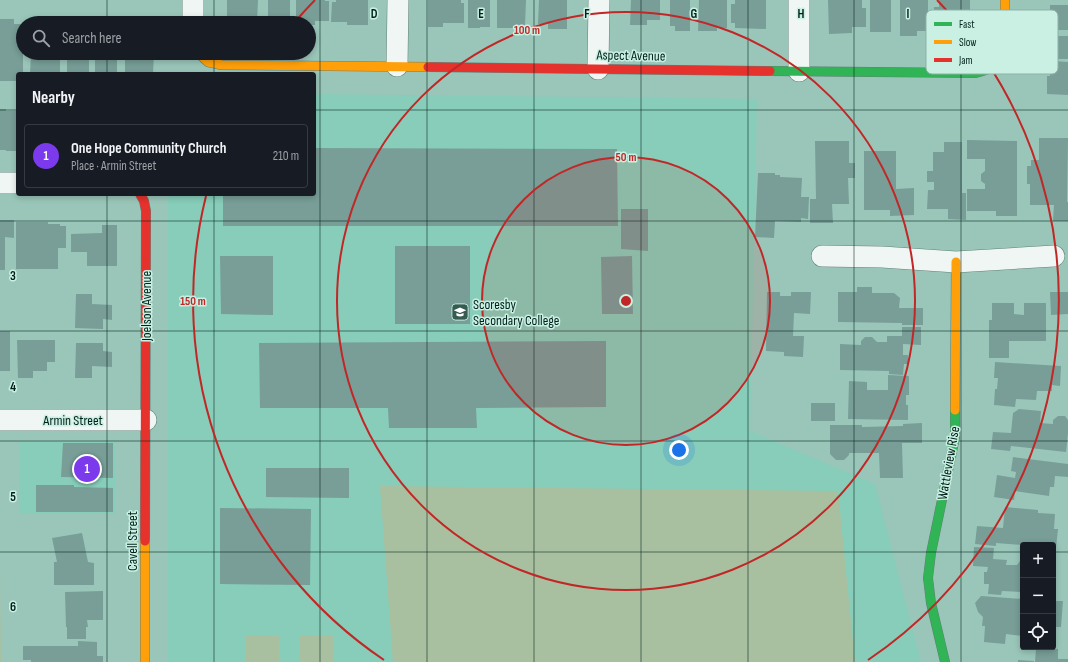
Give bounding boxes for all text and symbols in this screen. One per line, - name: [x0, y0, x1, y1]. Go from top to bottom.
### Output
- text: D: [371, 6, 378, 22]
- text: E: [478, 6, 484, 22]
- text: F: [584, 6, 590, 22]
- text: G: [691, 6, 698, 22]
- text: H: [798, 6, 805, 22]
- text: I: [907, 6, 910, 22]
- legend: [926, 10, 1058, 74]
- search box: [16, 16, 316, 60]
- text: Fast: [959, 18, 975, 31]
- text: 100 m: [514, 23, 540, 38]
- icon: search: [30, 27, 52, 49]
- text: Search here: [62, 29, 122, 48]
- text: Slow: [959, 36, 976, 49]
- street label: Aspect Avenue: [595, 46, 666, 65]
- text: Jam: [958, 54, 973, 67]
- text: Nearby: [32, 88, 75, 108]
- text: One Hope Community Church: [71, 139, 226, 158]
- text: 1: [43, 148, 49, 164]
- text: 210 m: [273, 148, 299, 164]
- text: 50 m: [616, 150, 636, 165]
- text: Place · Armin Street: [71, 158, 156, 174]
- text: 3: [10, 268, 16, 284]
- street label: Joelson Avenue: [138, 271, 155, 342]
- text: 150 m: [180, 294, 206, 309]
- centre of rings: [619, 294, 633, 308]
- place label: Scoresby Secondary College: [473, 296, 559, 329]
- school or university icon: Scoresby Secondary College: [450, 302, 470, 322]
- text: 4: [10, 379, 16, 395]
- street label: Armin Street: [42, 412, 103, 429]
- street label: Wattleview Rise: [934, 425, 963, 501]
- your location: [669, 440, 689, 460]
- pin: 1: [74, 454, 100, 484]
- text: 5: [10, 489, 16, 505]
- street label: Cavell Street: [124, 511, 141, 571]
- map controls: [1020, 542, 1056, 650]
- button: +: [1020, 542, 1056, 578]
- button: −: [1020, 578, 1056, 614]
- text: 6: [10, 599, 16, 615]
- button: locate: [1020, 614, 1056, 650]

